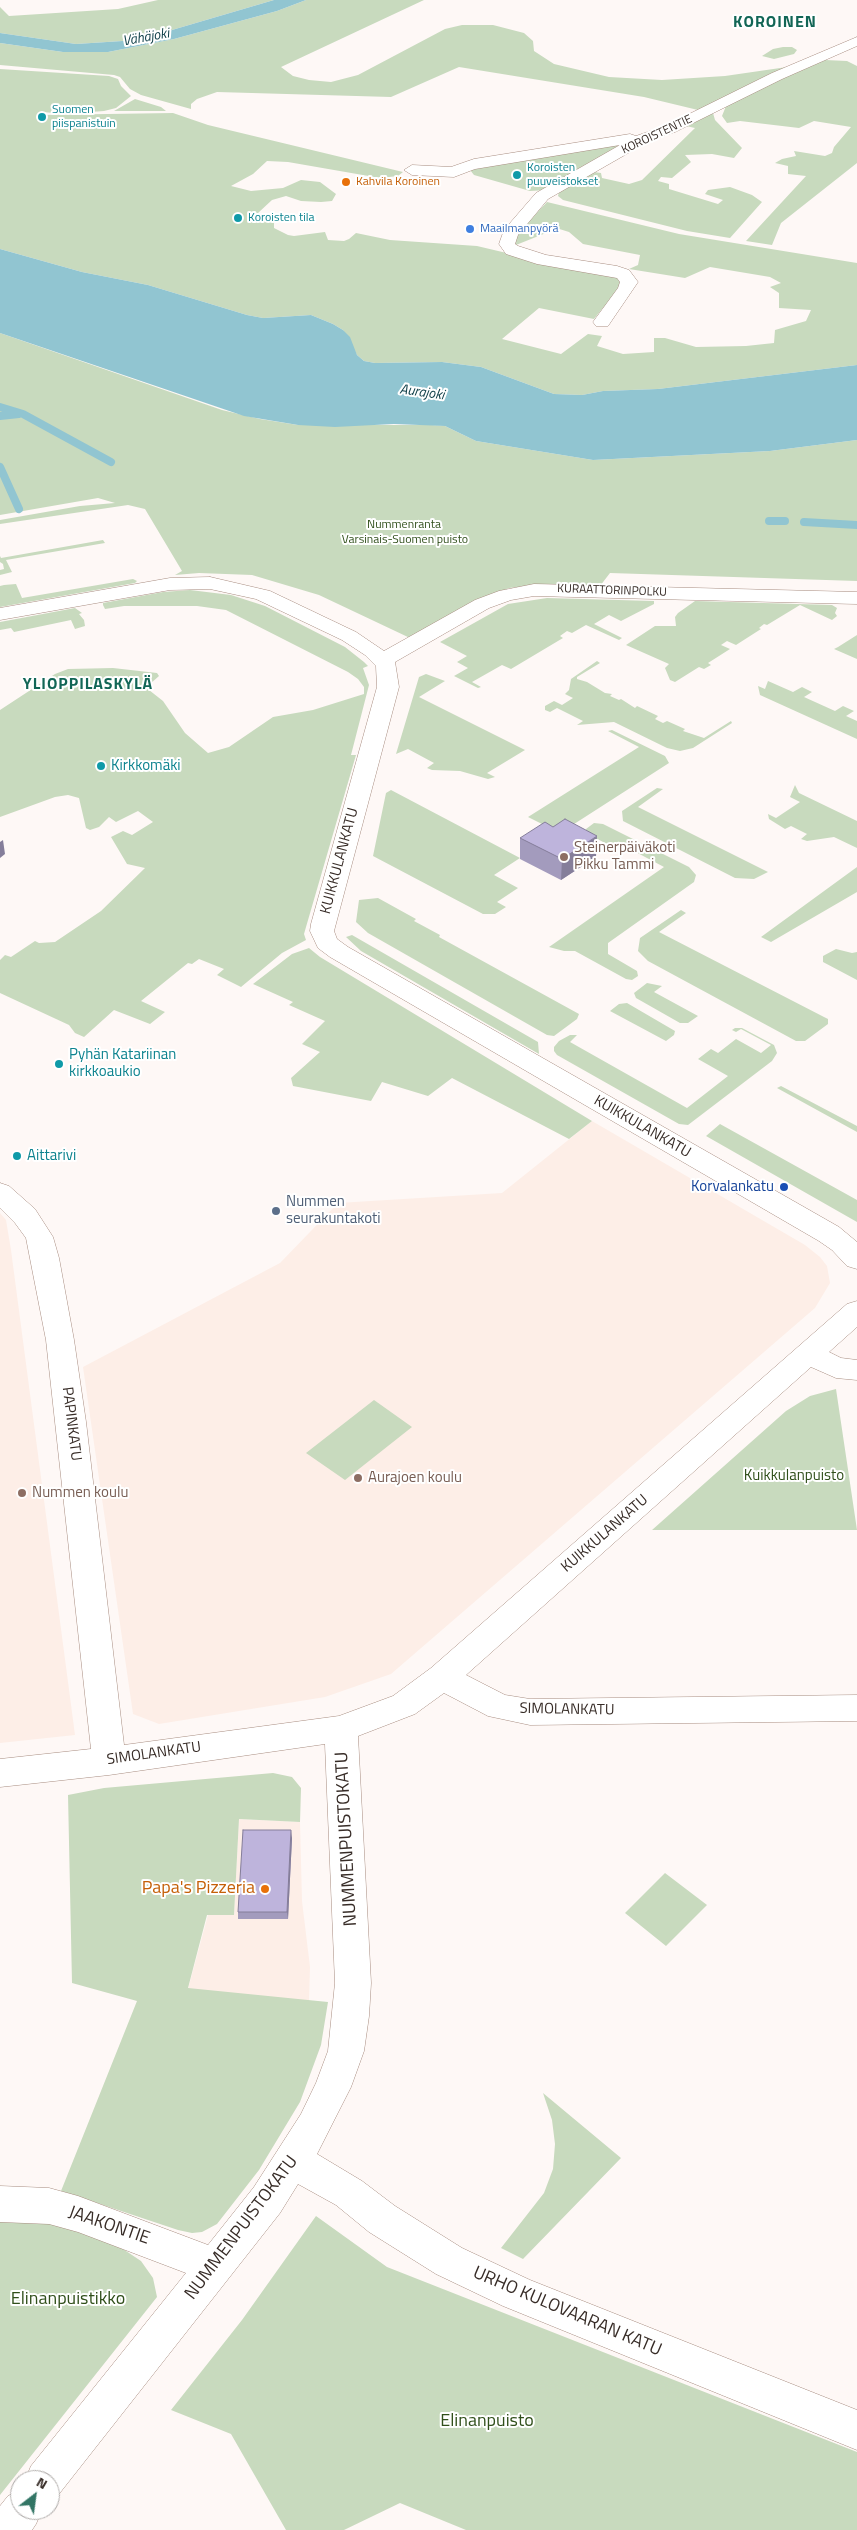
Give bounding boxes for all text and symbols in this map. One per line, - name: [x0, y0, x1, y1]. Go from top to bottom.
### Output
- district label: KOROINEN: [732, 13, 818, 33]
- water label: Vähäjoki: [121, 26, 171, 50]
- place label: Suomen piispanistuin: [52, 103, 116, 131]
- marker: Suomen piispanistuin: [36, 111, 48, 123]
- street label: KOROISTENTIE: [619, 112, 695, 158]
- place label: Koroisten puuveistokset: [527, 161, 598, 189]
- marker: Koroisten puuveistokset: [511, 169, 523, 181]
- place label: Kahvila Koroinen: [356, 175, 440, 189]
- marker: Kahvila Koroinen: [340, 176, 352, 188]
- place label: Koroisten tila: [248, 211, 315, 225]
- marker: Koroisten tila: [232, 212, 244, 224]
- place label: Maailmanpyörä: [480, 222, 558, 236]
- marker: Maailmanpyörä: [464, 223, 476, 235]
- water label: Aurajoki: [399, 382, 445, 404]
- park label: Nummenranta: [367, 518, 441, 532]
- park label: Varsinais-Suomen puisto: [342, 533, 468, 547]
- street label: KURAATTORINPOLKU: [557, 582, 667, 600]
- district label: YLIOPPILASKYLÄ: [21, 675, 155, 695]
- place label: Kirkkomäki: [111, 757, 181, 775]
- marker: Kirkkomäki: [95, 760, 107, 772]
- street label: KUIKKULANKATU: [317, 806, 363, 916]
- place label: Steinerpäiväkoti Pikku Tammi: [574, 839, 676, 874]
- marker: Steinerpäiväkoti Pikku Tammi: [558, 851, 570, 863]
- place label: Pyhän Katariinan kirkkoaukio: [69, 1046, 176, 1081]
- marker: Pyhän Katariinan kirkkoaukio: [53, 1058, 65, 1070]
- street label: KUIKKULANKATU: [590, 1092, 694, 1162]
- place label: Aittarivi: [27, 1147, 76, 1165]
- marker: Aittarivi: [11, 1150, 23, 1162]
- place label: Korvalankatu: [691, 1178, 774, 1196]
- marker: Korvalankatu: [778, 1181, 790, 1193]
- place label: Nummen seurakuntakoti: [286, 1193, 381, 1228]
- marker: Nummen seurakuntakoti: [270, 1205, 282, 1217]
- street label: PAPINKATU: [58, 1386, 84, 1462]
- park label: Kuikkulanpuisto: [744, 1467, 844, 1485]
- place label: Aurajoen koulu: [368, 1469, 462, 1487]
- marker: Aurajoen koulu: [352, 1472, 364, 1484]
- place label: Nummen koulu: [32, 1484, 128, 1502]
- marker: Nummen koulu: [16, 1487, 28, 1499]
- street label: KUIKKULANKATU: [558, 1491, 652, 1577]
- street label: SIMOLANKATU: [519, 1700, 615, 1720]
- street label: SIMOLANKATU: [106, 1738, 202, 1770]
- street label: NUMMENPUISTOKATU: [332, 1751, 362, 1927]
- place label: Papa's Pizzeria: [142, 1878, 255, 1900]
- marker: Papa's Pizzeria: [259, 1883, 271, 1895]
- street label: NUMMENPUISTOKATU: [181, 2152, 303, 2304]
- street label: JAAKONTIE: [66, 2202, 152, 2250]
- street label: URHO KULOVAARAN KATU: [469, 2262, 665, 2362]
- park label: Elinanpuistikko: [11, 2289, 125, 2311]
- park label: Elinanpuisto: [440, 2411, 534, 2433]
- north arrow: [10, 2470, 60, 2520]
- text: N: [33, 2471, 52, 2494]

